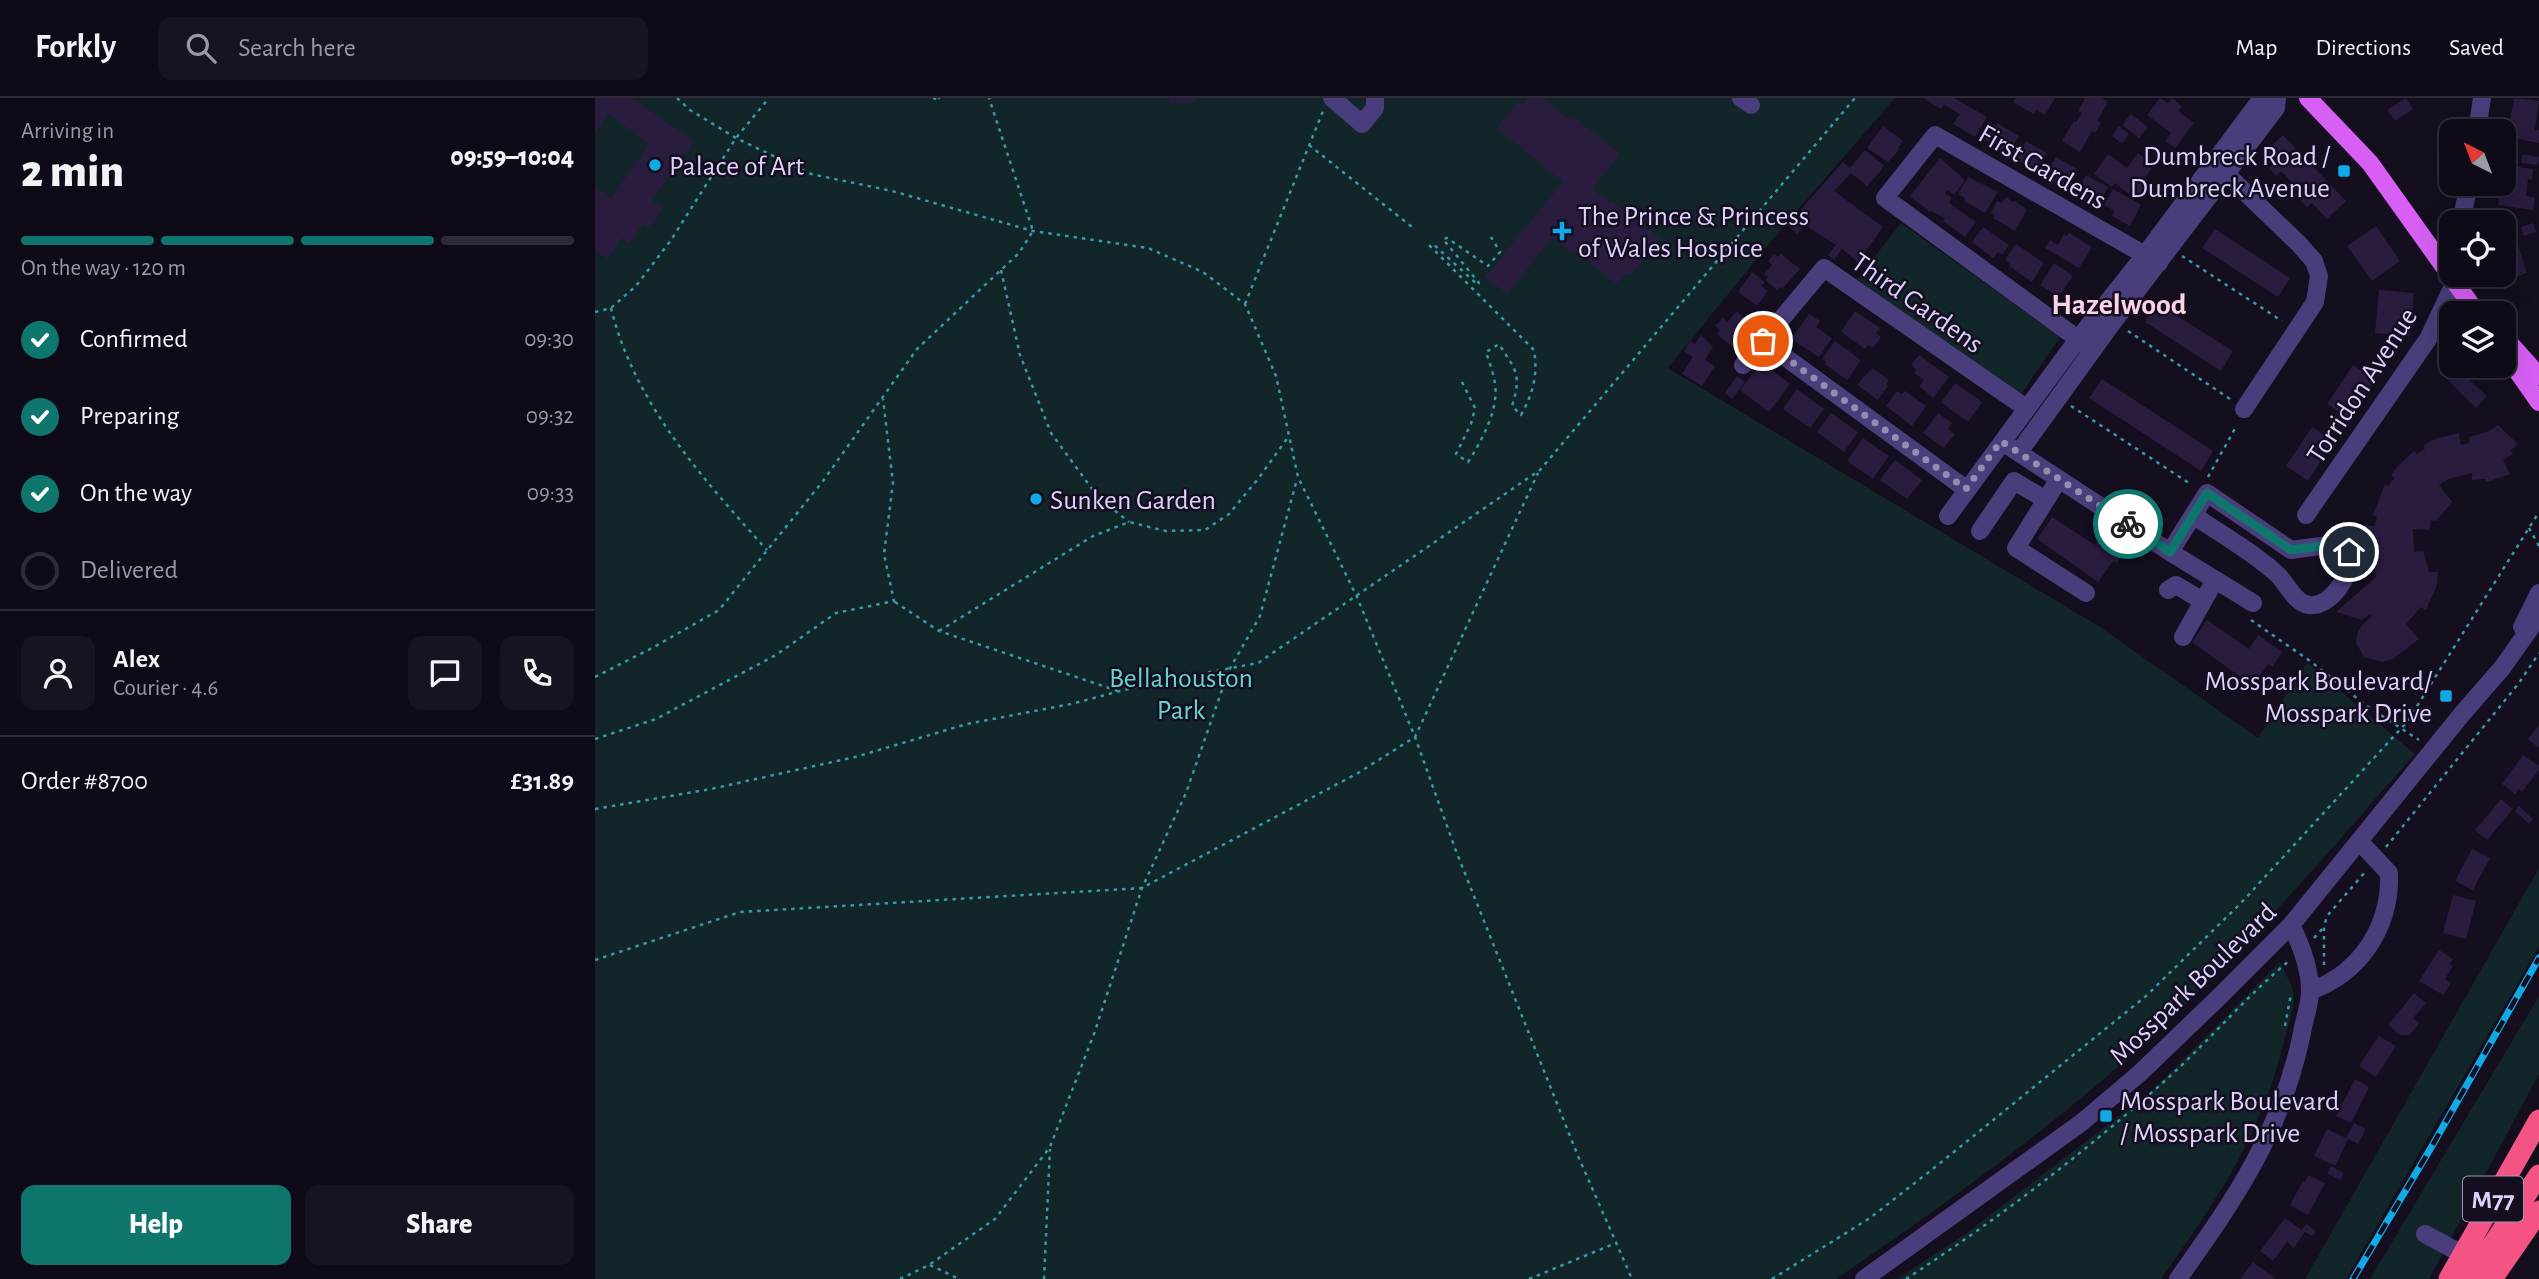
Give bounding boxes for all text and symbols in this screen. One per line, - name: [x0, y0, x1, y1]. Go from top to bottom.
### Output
- search box: [158, 17, 648, 80]
- icon: search: [182, 29, 220, 67]
- text: Forkly: [35, 31, 116, 64]
- text: Search here: [238, 35, 356, 61]
- text: Map: [2235, 36, 2277, 60]
- text: Directions: [2315, 36, 2411, 60]
- text: Saved: [2449, 36, 2504, 60]
- north arrow: [2439, 119, 2517, 196]
- map controls: [2439, 119, 2516, 378]
- text: Arriving in: [21, 120, 114, 143]
- street label: First Gardens: [1973, 120, 2111, 215]
- place label: Dumbreck Road / Dumbreck Avenue: [2130, 143, 2331, 203]
- text: 09:59–10:04: [450, 144, 574, 170]
- text: 2 min: [21, 149, 124, 195]
- place label: Palace of Art: [669, 153, 804, 181]
- marker: Palace of Art: [647, 157, 663, 173]
- marker: Dumbreck Road / Dumbreck Avenue: [2336, 163, 2352, 179]
- place label: The Prince & Princess of Wales Hospice: [1578, 203, 1809, 263]
- button: locate: [2439, 210, 2516, 287]
- marker: The Prince & Princess of Wales Hospice: [1552, 221, 1572, 241]
- street label: Third Gardens: [1846, 248, 1988, 359]
- text: On the way · 120 m: [21, 257, 186, 280]
- district label: Hazelwood: [2051, 290, 2187, 320]
- button: layers: [2439, 301, 2516, 378]
- street label: Torridon Avenue: [2302, 303, 2423, 469]
- pin: [1733, 311, 1793, 371]
- icon: check: [21, 321, 59, 359]
- icon: bag: [1744, 322, 1782, 360]
- text: Confirmed: [80, 326, 188, 352]
- text: 09:30: [524, 328, 574, 351]
- icon: check: [21, 398, 59, 436]
- text: Preparing: [80, 403, 179, 429]
- text: 09:32: [526, 405, 574, 428]
- icon: check: [21, 475, 59, 513]
- text: On the way: [80, 480, 192, 506]
- text: 09:33: [527, 482, 574, 505]
- place label: Sunken Garden: [1050, 487, 1216, 515]
- courier: [2093, 489, 2163, 559]
- marker: Sunken Garden: [1028, 491, 1044, 507]
- icon: bike: [2109, 505, 2147, 543]
- pin: [2319, 522, 2379, 582]
- icon: home: [2330, 533, 2368, 571]
- text: Delivered: [80, 557, 178, 583]
- button: person: [21, 636, 95, 710]
- button: chat: [408, 636, 482, 710]
- button: phone: [500, 636, 574, 710]
- text: Alex: [113, 646, 160, 672]
- park label: Bellahouston Park: [1109, 665, 1253, 725]
- place label: Mosspark Boulevard/ Mosspark Drive: [2204, 668, 2433, 728]
- text: Courier · 4.6: [113, 677, 218, 700]
- marker: Mosspark Boulevard/ Mosspark Drive: [2438, 688, 2454, 704]
- text: Order #8700: [21, 768, 148, 794]
- text: £31.89: [511, 768, 574, 794]
- street label: Mosspark Boulevard: [2105, 898, 2282, 1071]
- place label: Mosspark Boulevard / Mosspark Drive: [2120, 1088, 2340, 1148]
- marker: Mosspark Boulevard / Mosspark Drive: [2098, 1108, 2114, 1124]
- road number: M77: [2463, 1176, 2523, 1222]
- button: Help: [21, 1185, 291, 1265]
- button: Share: [305, 1185, 574, 1265]

